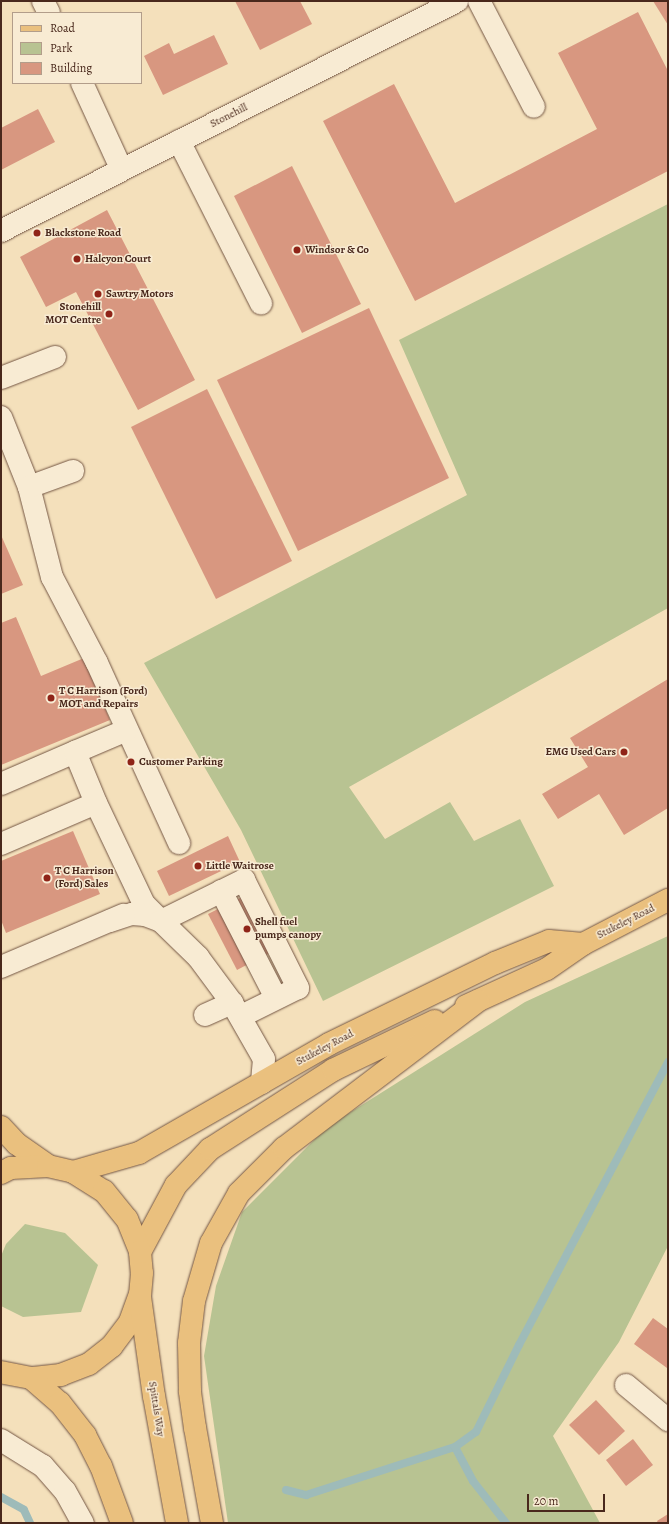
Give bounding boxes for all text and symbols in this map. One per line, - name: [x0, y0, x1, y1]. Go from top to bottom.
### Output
- legend: [12, 12, 142, 84]
- text: Road: [50, 20, 75, 36]
- text: Park: [50, 40, 73, 56]
- text: Building: [50, 60, 92, 76]
- street label: Stonehill: [208, 101, 250, 131]
- place label: Blackstone Road: [45, 226, 121, 240]
- marker: Blackstone Road: [32, 228, 42, 238]
- place label: Windsor & Co: [305, 243, 369, 257]
- marker: Windsor & Co: [292, 245, 302, 255]
- place label: Halcyon Court: [85, 252, 151, 266]
- marker: Halcyon Court: [72, 254, 82, 264]
- place label: Sawtry Motors: [106, 287, 173, 301]
- marker: Sawtry Motors: [93, 289, 103, 299]
- place label: Stonehill MOT Centre: [45, 301, 101, 327]
- marker: Stonehill MOT Centre: [104, 309, 114, 319]
- place label: T C Harrison (Ford) MOT and Repairs: [59, 685, 147, 711]
- marker: T C Harrison (Ford) MOT and Repairs: [46, 693, 56, 703]
- place label: EMG Used Cars: [545, 745, 616, 759]
- marker: EMG Used Cars: [619, 747, 629, 757]
- place label: Customer Parking: [139, 755, 223, 769]
- marker: Customer Parking: [126, 757, 136, 767]
- place label: Little Waitrose: [206, 859, 274, 873]
- marker: Little Waitrose: [193, 861, 203, 871]
- place label: T C Harrison (Ford) Sales: [55, 865, 114, 891]
- marker: T C Harrison (Ford) Sales: [42, 873, 52, 883]
- street label: Stukeley Road: [595, 902, 657, 942]
- place label: Shell fuel pumps canopy: [255, 916, 321, 942]
- marker: Shell fuel pumps canopy: [242, 924, 252, 934]
- street label: Stukeley Road: [294, 1027, 356, 1069]
- street label: Spittals Way: [145, 1381, 167, 1437]
- scale bar: [529, 1486, 607, 1512]
- text: 20 m: [534, 1493, 558, 1509]

